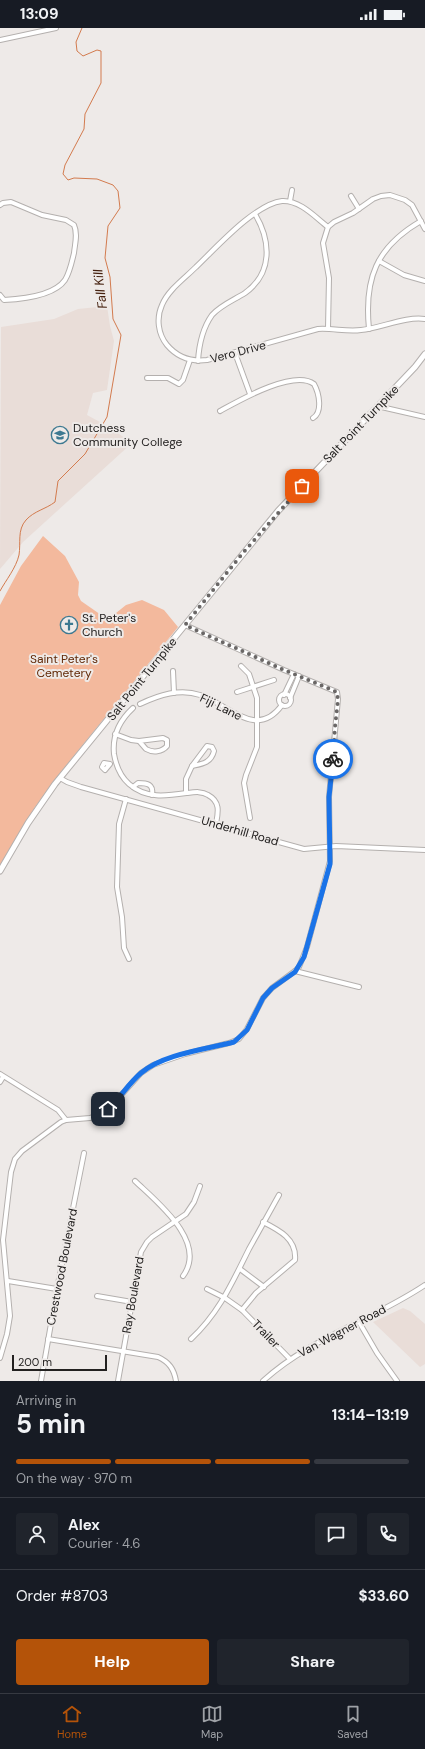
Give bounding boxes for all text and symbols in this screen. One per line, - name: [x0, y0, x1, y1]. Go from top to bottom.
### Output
- text: 13:09: [20, 4, 58, 24]
- water label: Fall Kill: [89, 267, 111, 310]
- street label: Vero Drive: [208, 337, 268, 367]
- street label: Salt Point Turnpike: [320, 381, 403, 466]
- place label: Dutchess Community College: [73, 420, 183, 450]
- school or university icon: Dutchess Community College: [50, 425, 70, 445]
- pin: [285, 469, 319, 503]
- icon: bag: [291, 475, 313, 497]
- place label: St. Peter's Church: [82, 610, 136, 640]
- church icon: St. Peter's Church: [59, 615, 79, 635]
- street label: Salt Point Turnpike: [103, 634, 181, 724]
- park label: Saint Peter's Cemetery: [30, 651, 98, 681]
- street label: Fiji Lane: [197, 690, 245, 724]
- courier: [313, 739, 353, 779]
- icon: bike: [322, 748, 344, 770]
- street label: Underhill Road: [199, 812, 281, 850]
- pin: [91, 1092, 125, 1126]
- icon: home: [97, 1098, 119, 1120]
- street label: Crestwood Boulevard: [43, 1207, 81, 1327]
- street label: Ray Boulevard: [118, 1255, 148, 1335]
- street label: Van Wagner Road: [295, 1301, 389, 1361]
- street label: Trailer: [248, 1316, 284, 1352]
- scale bar: [12, 1353, 107, 1372]
- text: 200 m: [18, 1355, 52, 1369]
- text: Arriving in: [16, 1392, 76, 1409]
- text: 13:14–13:19: [332, 1405, 409, 1425]
- text: 5 min: [16, 1407, 86, 1441]
- text: On the way · 970 m: [16, 1470, 132, 1487]
- button: person: [16, 1513, 58, 1555]
- button: chat: [315, 1513, 357, 1555]
- button: phone: [367, 1513, 409, 1555]
- text: Alex: [68, 1515, 100, 1535]
- text: Courier · 4.6: [68, 1535, 140, 1552]
- text: Order #8703: [16, 1586, 108, 1606]
- text: $33.60: [358, 1586, 409, 1606]
- button: Help: [16, 1639, 209, 1685]
- button: Share: [217, 1639, 409, 1685]
- tab: Home: [57, 1703, 87, 1741]
- tab: Map: [201, 1703, 223, 1741]
- tab: Saved: [337, 1703, 368, 1741]

